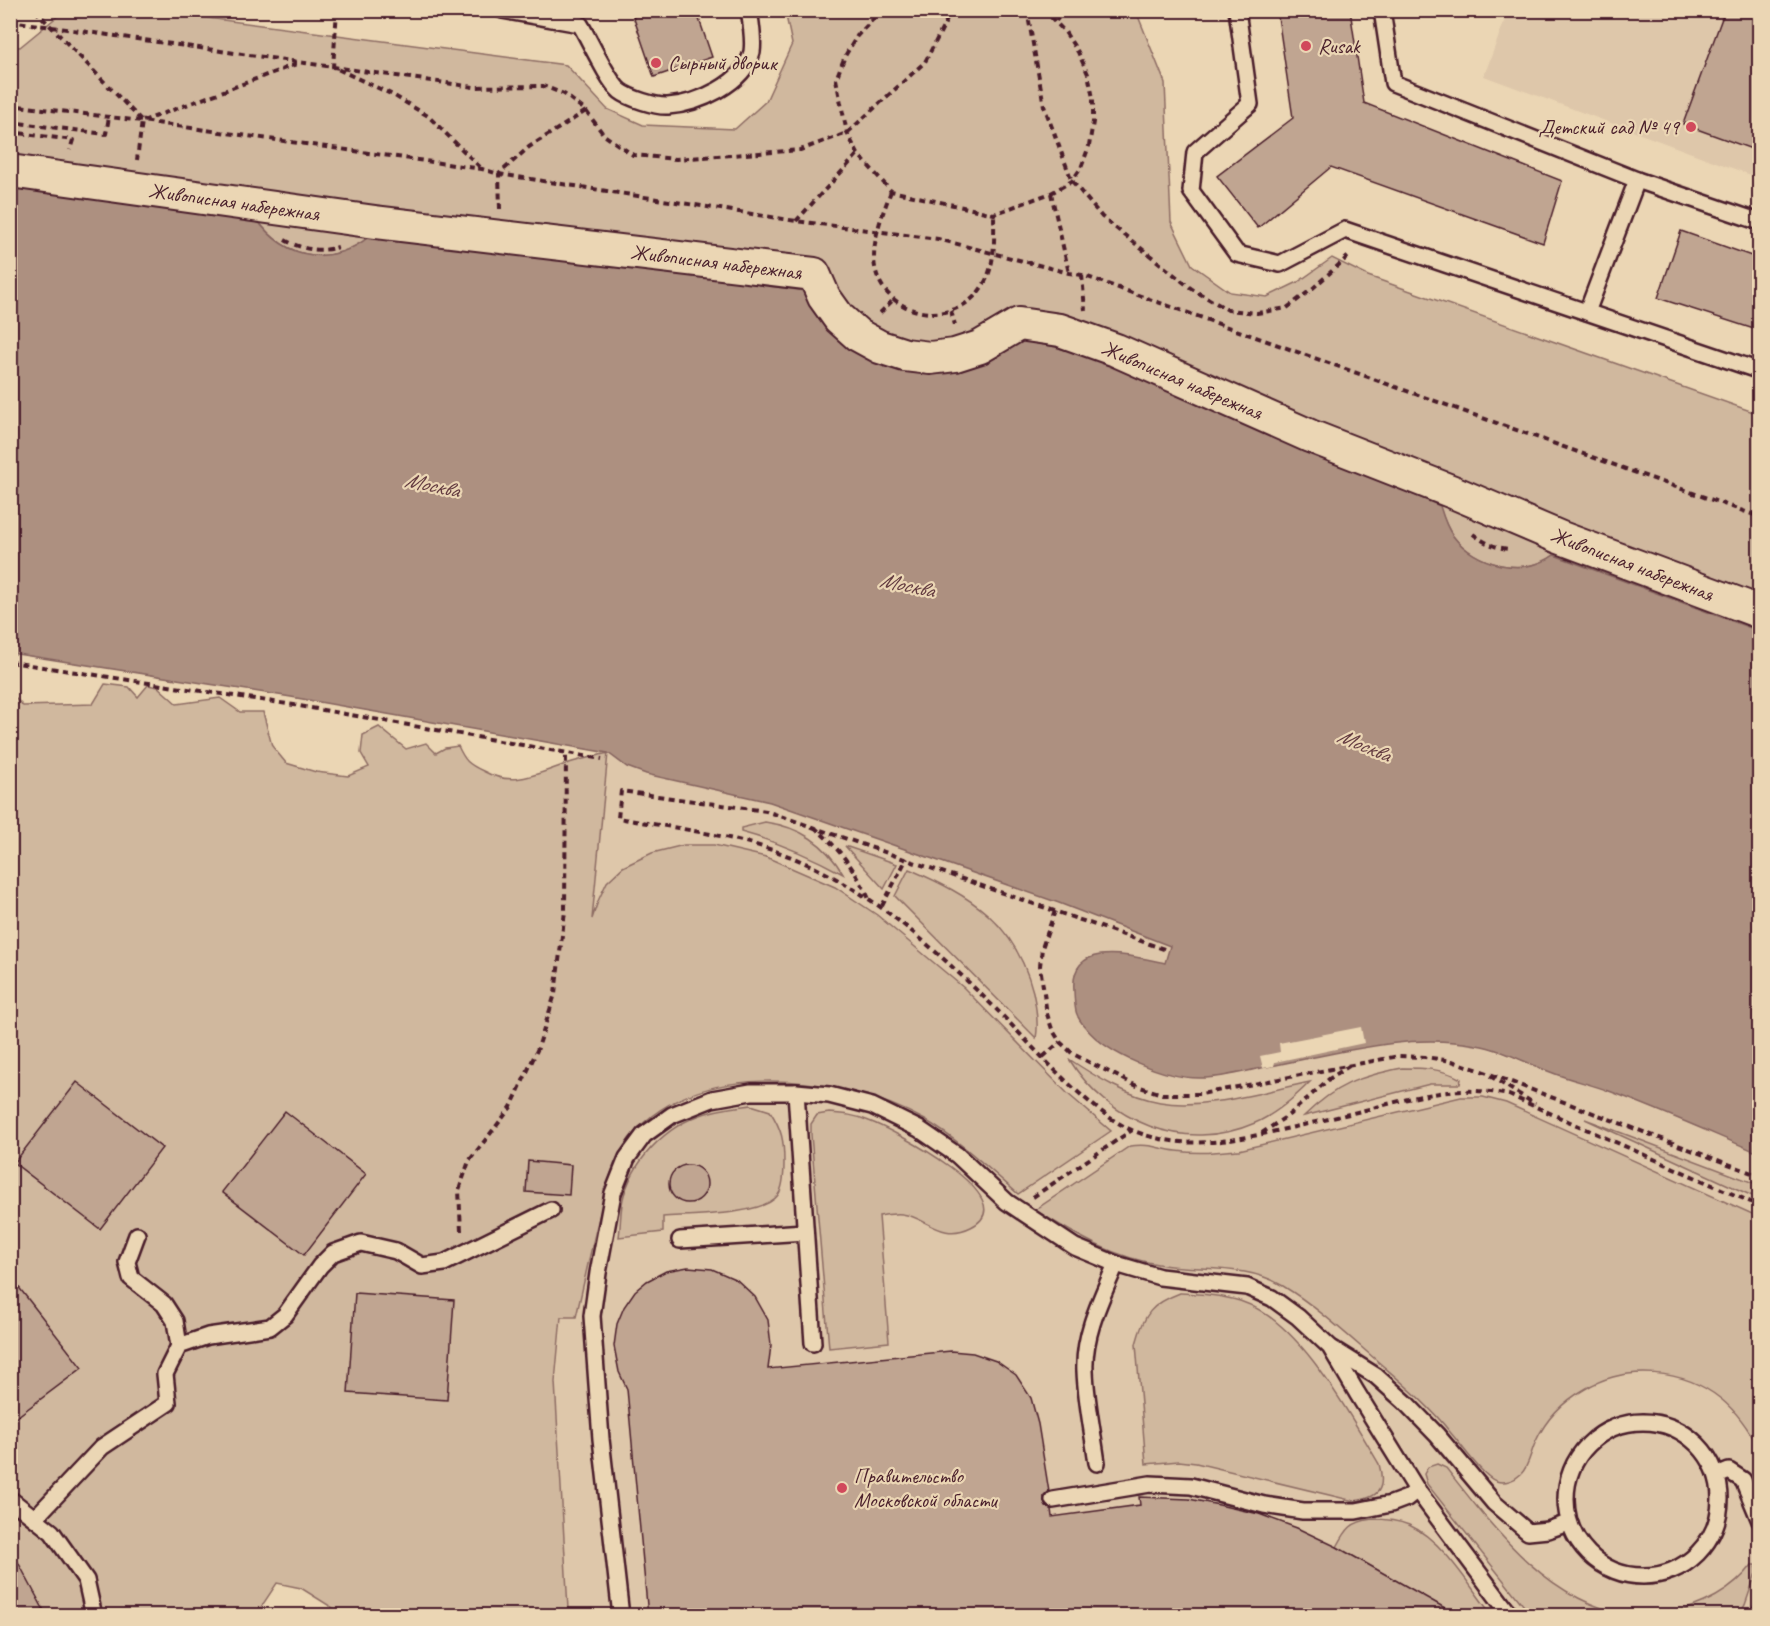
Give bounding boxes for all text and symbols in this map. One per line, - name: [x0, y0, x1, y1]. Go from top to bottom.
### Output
- place label: Rusak: [1318, 33, 1361, 59]
- marker: Rusak: [1299, 39, 1313, 53]
- place label: Сырный дворик: [668, 50, 779, 76]
- marker: Сырный дворик: [649, 56, 663, 70]
- place label: Детский сад № 49: [1538, 114, 1681, 140]
- marker: Детский сад № 49: [1684, 120, 1698, 134]
- street label: Живописная набережная: [147, 177, 322, 227]
- street label: Живописная набережная: [629, 239, 804, 286]
- street label: Живописная набережная: [1098, 334, 1268, 426]
- water label: Москва: [402, 466, 464, 505]
- street label: Живописная набережная: [1547, 521, 1718, 607]
- water label: Москва: [877, 566, 939, 605]
- water label: Москва: [1333, 721, 1397, 769]
- place label: Правительство Московской области: [854, 1463, 999, 1513]
- marker: Правительство Московской области: [835, 1481, 849, 1495]

